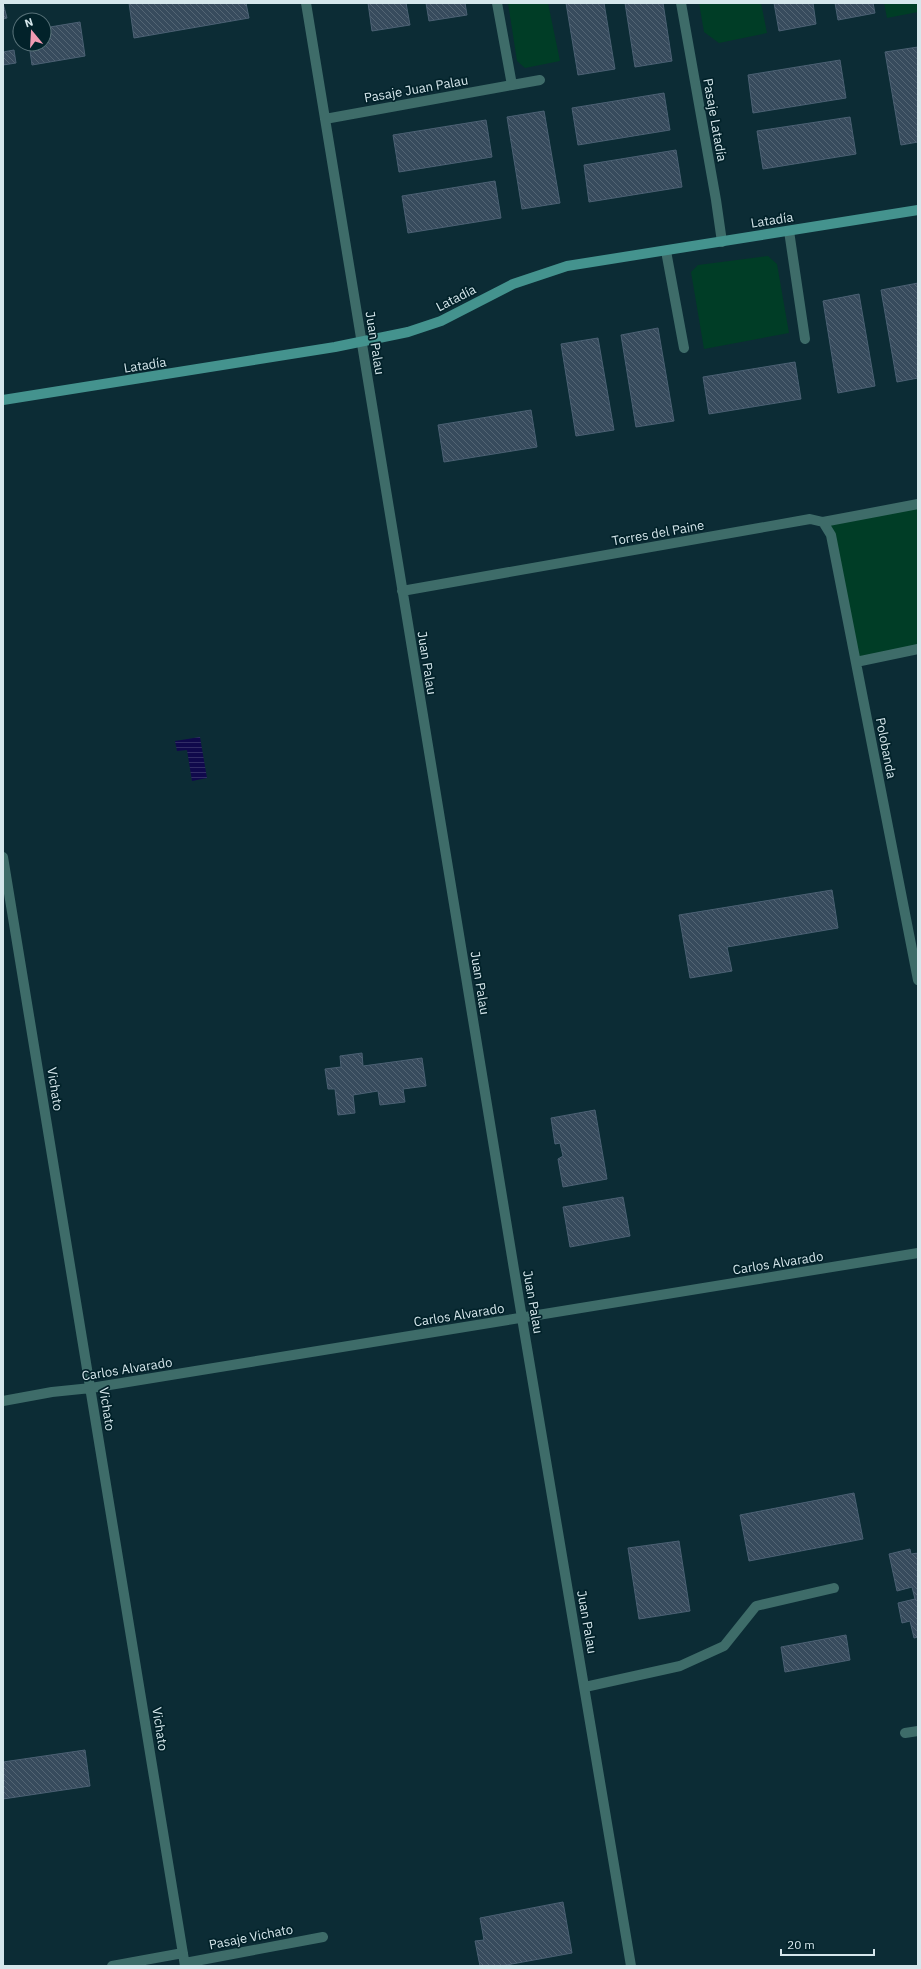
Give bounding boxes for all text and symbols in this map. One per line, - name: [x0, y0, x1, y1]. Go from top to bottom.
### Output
- north arrow: [12, 12, 52, 52]
- text: N: [23, 15, 35, 30]
- street label: Pasaje Juan Palau: [363, 71, 469, 107]
- street label: Pasaje Latadía: [699, 77, 731, 163]
- street label: Latadía: [750, 208, 794, 232]
- street label: Latadía: [433, 281, 479, 315]
- street label: Juan Palau: [362, 310, 388, 376]
- street label: Latadía: [123, 353, 167, 377]
- street label: Torres del Paine: [610, 516, 706, 550]
- street label: Juan Palau: [414, 630, 440, 696]
- street label: Polobanda: [872, 716, 900, 780]
- street label: Juan Palau: [467, 950, 493, 1016]
- street label: Vichato: [43, 1066, 67, 1112]
- street label: Carlos Alvarado: [732, 1247, 824, 1279]
- street label: Juan Palau: [519, 1269, 547, 1335]
- street label: Carlos Alvarado: [413, 1299, 505, 1331]
- street label: Carlos Alvarado: [81, 1353, 173, 1385]
- street label: Vichato: [95, 1386, 119, 1432]
- street label: Juan Palau: [573, 1589, 601, 1655]
- street label: Vichato: [148, 1706, 172, 1752]
- street label: Pasaje Vichato: [208, 1921, 294, 1953]
- scale bar: [781, 1931, 874, 1957]
- text: 20 m: [787, 1937, 815, 1952]

